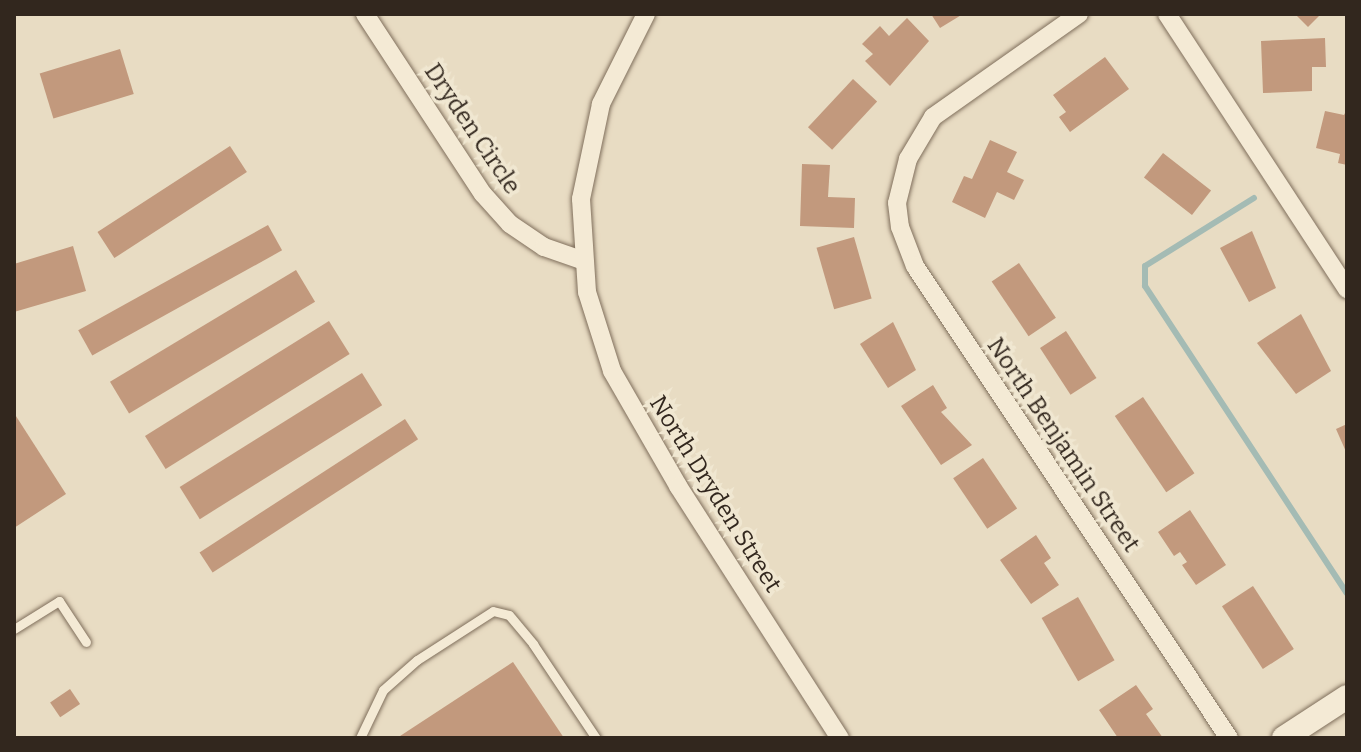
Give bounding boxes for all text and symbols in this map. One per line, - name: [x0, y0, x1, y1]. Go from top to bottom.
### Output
- street label: Dryden Circle: [418, 58, 526, 200]
- street label: North Benjamin Street: [981, 332, 1145, 558]
- street label: North Dryden Street: [643, 390, 787, 598]

